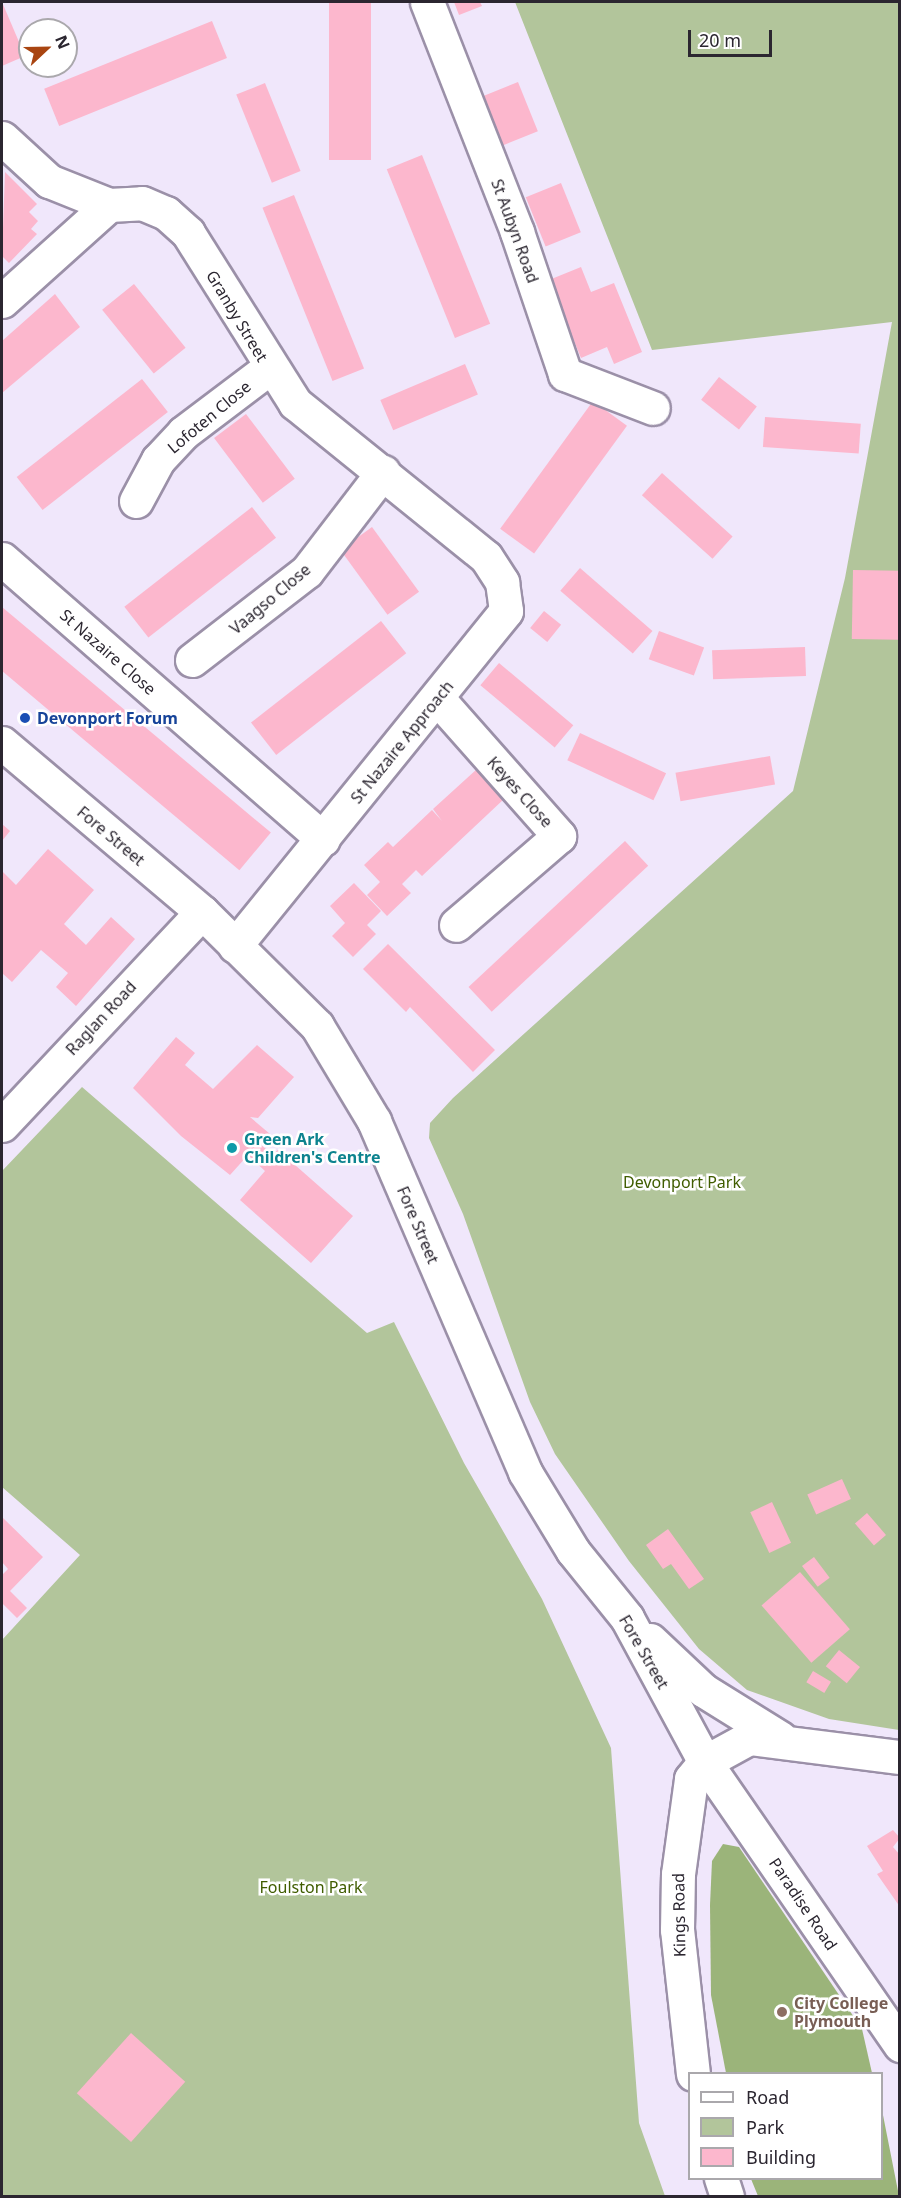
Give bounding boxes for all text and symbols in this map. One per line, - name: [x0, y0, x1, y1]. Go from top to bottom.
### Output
- north arrow: [18, 18, 78, 78]
- scale bar: [691, 18, 775, 56]
- text: 20 m: [699, 28, 741, 52]
- text: N: [50, 32, 75, 52]
- street label: St Aubyn Road: [487, 176, 543, 286]
- street label: Granby Street: [202, 267, 272, 365]
- street label: Lofoten Close: [163, 377, 255, 457]
- street label: Vaagso Close: [226, 560, 314, 638]
- street label: St Nazaire Close: [56, 605, 160, 699]
- street label: St Nazaire Approach: [347, 677, 457, 807]
- place label: Devonport Forum: [37, 708, 178, 728]
- marker: Devonport Forum: [18, 711, 32, 725]
- street label: Keyes Close: [483, 753, 557, 831]
- street label: Fore Street: [73, 802, 149, 870]
- street label: Raglan Road: [62, 977, 140, 1059]
- place label: Green Ark Children's Centre: [244, 1129, 380, 1167]
- marker: Green Ark Children's Centre: [225, 1141, 239, 1155]
- park label: Devonport Park: [623, 1172, 741, 1192]
- street label: Fore Street: [393, 1183, 443, 1267]
- street label: Fore Street: [615, 1612, 673, 1692]
- street label: Paradise Road: [765, 1854, 841, 1954]
- street label: Kings Road: [669, 1873, 689, 1957]
- park label: Foulston Park: [260, 1877, 362, 1897]
- place label: City College Plymouth: [794, 1993, 888, 2031]
- marker: City College Plymouth: [775, 2005, 789, 2019]
- legend: [688, 2072, 883, 2180]
- text: Road: [746, 2085, 789, 2109]
- text: Park: [746, 2115, 784, 2139]
- text: Building: [746, 2145, 816, 2169]

